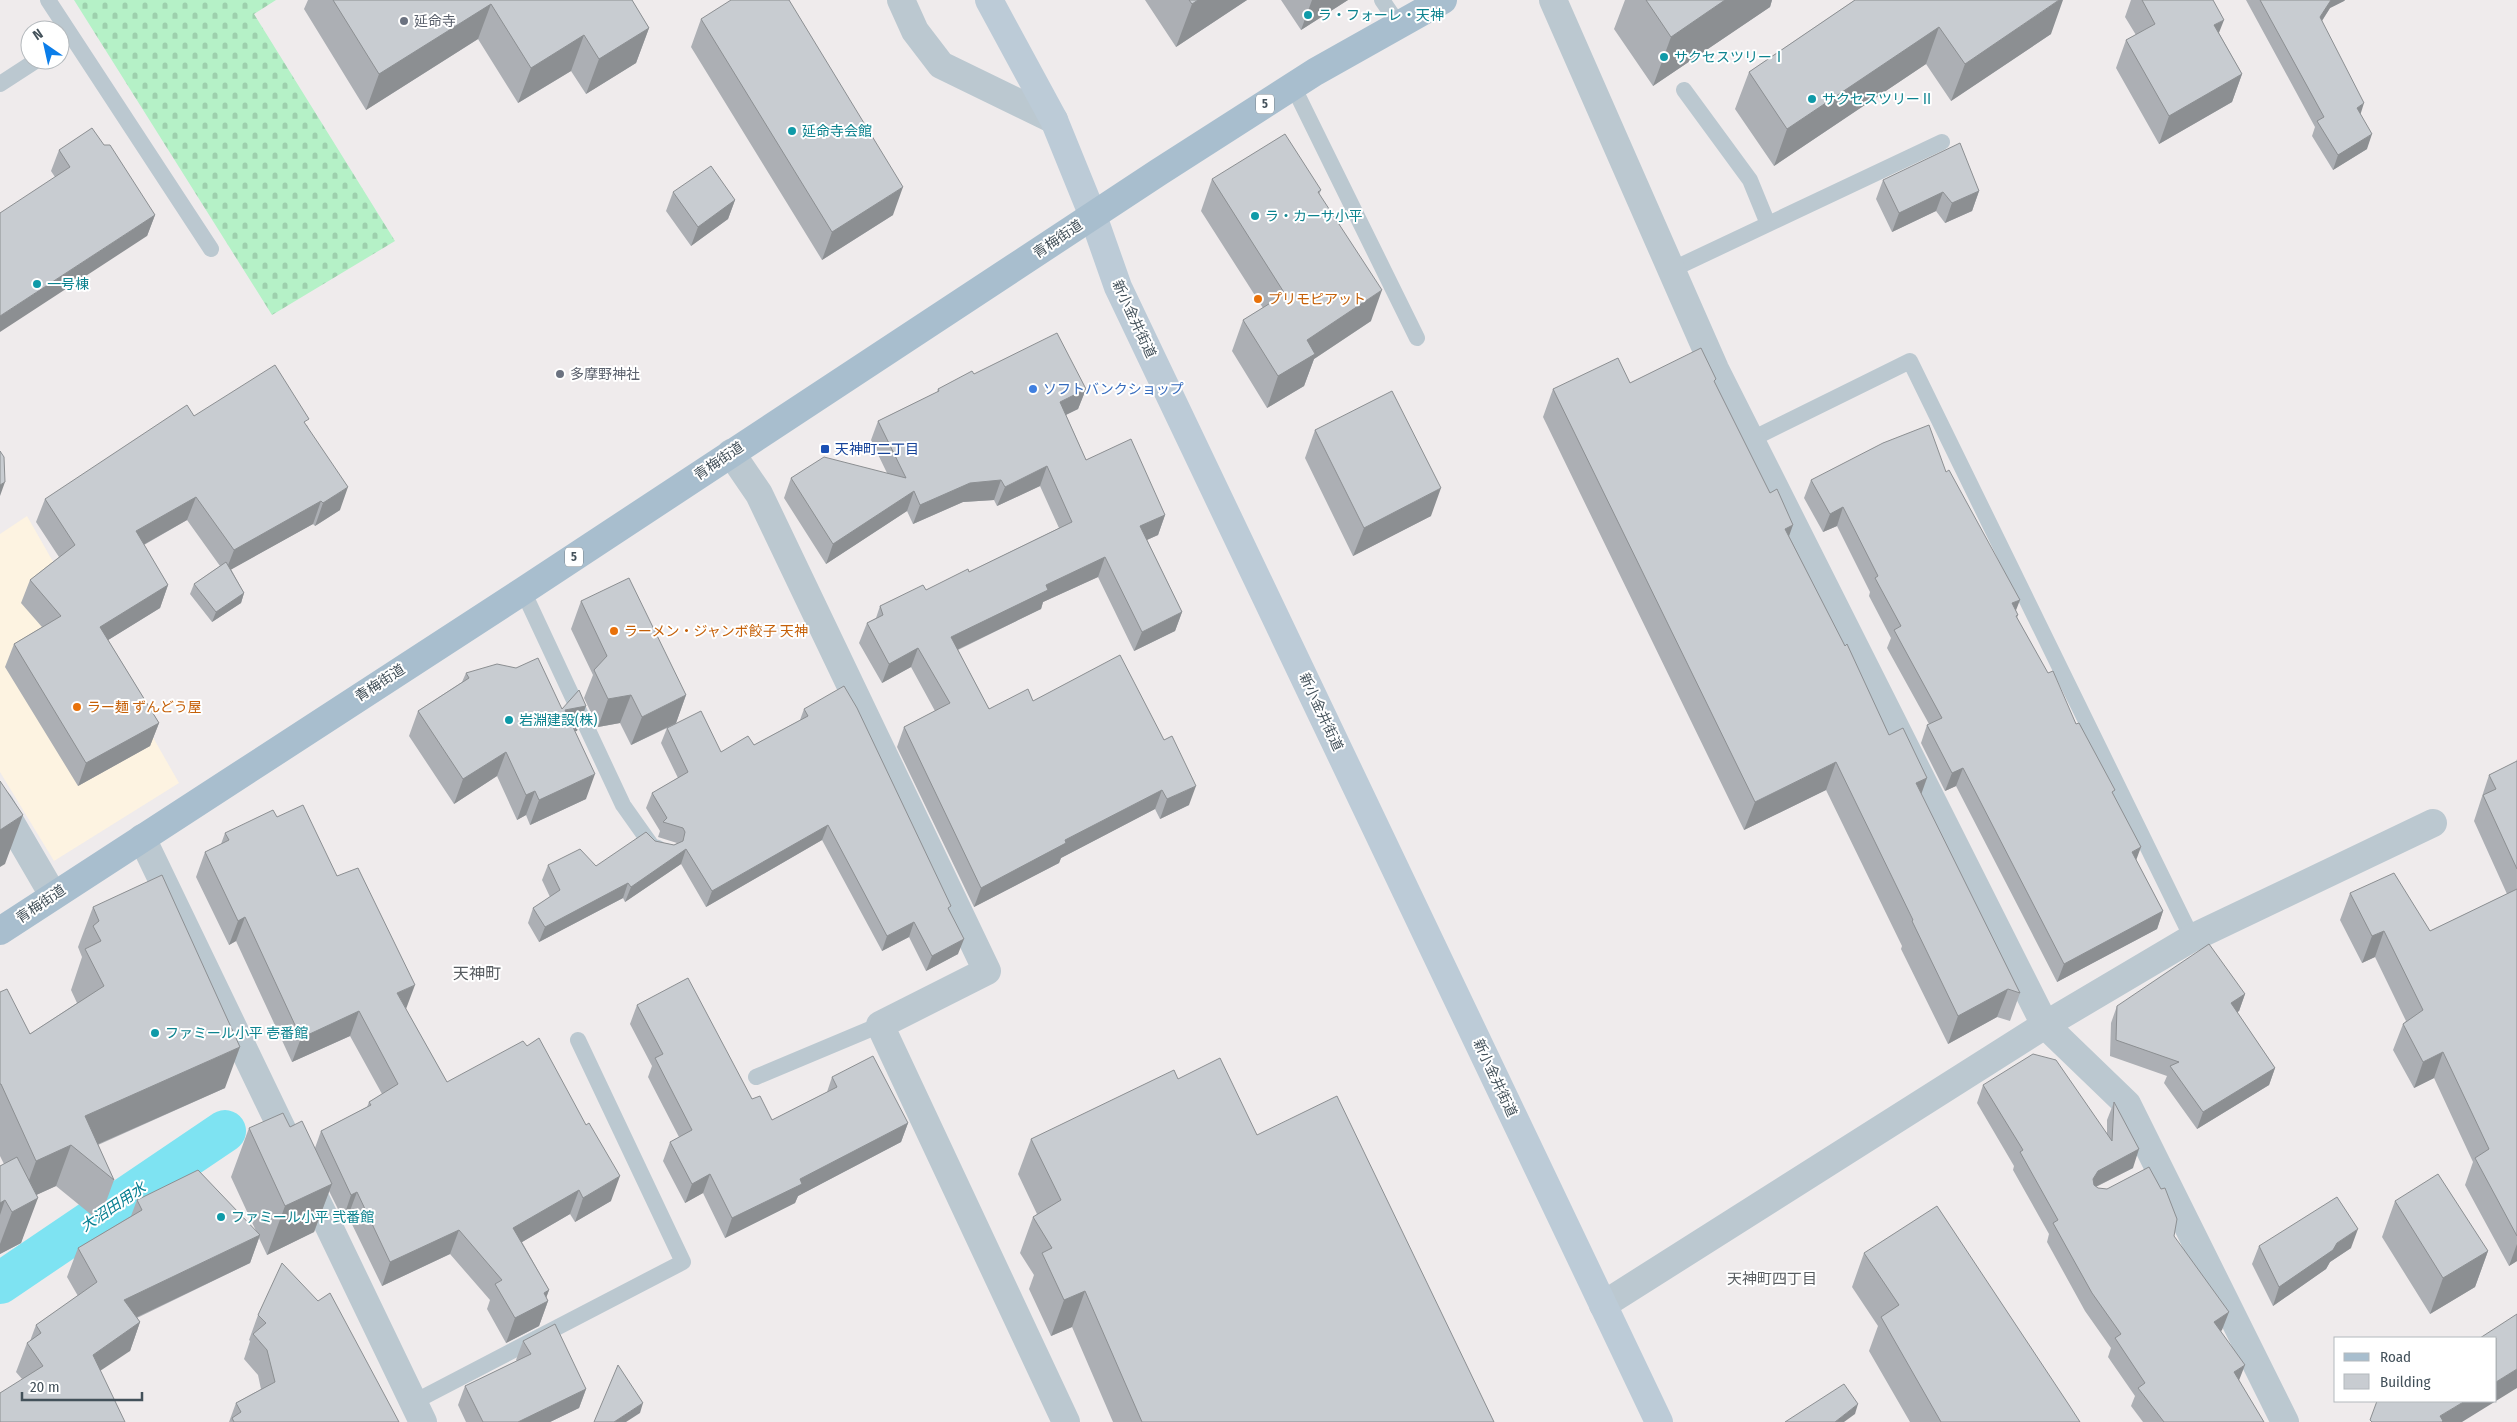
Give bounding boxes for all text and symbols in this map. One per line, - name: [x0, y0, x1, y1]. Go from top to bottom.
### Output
- place label: ラ・フォーレ・天神: [1318, 7, 1444, 24]
- marker: ラ・フォーレ・天神: [1302, 9, 1314, 21]
- place label: 延命寺: [414, 13, 456, 30]
- marker: 延命寺: [398, 15, 410, 27]
- north arrow: [20, 20, 70, 70]
- text: N: [30, 25, 46, 44]
- place label: サクセスツリーⅠ: [1674, 49, 1786, 66]
- marker: サクセスツリーⅠ: [1658, 51, 1670, 63]
- place label: サクセスツリーⅡ: [1822, 91, 1934, 108]
- marker: サクセスツリーⅡ: [1806, 93, 1818, 105]
- road number: 5: [1256, 95, 1274, 114]
- place label: 延命寺会館: [802, 123, 872, 140]
- marker: 延命寺会館: [786, 125, 798, 137]
- place label: ラ・カーサ小平: [1265, 208, 1363, 225]
- marker: ラ・カーサ小平: [1249, 210, 1261, 222]
- street label: 青梅街道: [1030, 216, 1086, 262]
- place label: 一号棟: [47, 276, 89, 293]
- street label: 新小金井街道: [1109, 277, 1159, 361]
- marker: 一号棟: [31, 278, 43, 290]
- place label: プリモピアット: [1268, 291, 1366, 308]
- marker: プリモピアット: [1252, 293, 1264, 305]
- place label: 多摩野神社: [570, 366, 640, 383]
- marker: 多摩野神社: [554, 368, 566, 380]
- place label: ソフトバンクショップ: [1043, 381, 1184, 398]
- marker: ソフトバンクショップ: [1027, 383, 1039, 395]
- street label: 青梅街道: [691, 438, 747, 484]
- place label: 天神町二丁目: [835, 441, 919, 458]
- marker: 天神町二丁目: [819, 443, 831, 455]
- road number: 5: [565, 548, 583, 566]
- place label: ラーメン・ジャンボ餃子 天神: [624, 623, 808, 640]
- marker: ラーメン・ジャンボ餃子 天神: [608, 625, 620, 637]
- street label: 青梅街道: [352, 661, 408, 705]
- street label: 新小金井街道: [1296, 670, 1346, 754]
- place label: ラー麺 ずんどう屋: [87, 699, 202, 716]
- marker: ラー麺 ずんどう屋: [71, 701, 83, 713]
- place label: 岩淵建設(株): [519, 712, 597, 729]
- marker: 岩淵建設(株): [503, 714, 515, 726]
- street label: 青梅街道: [13, 881, 69, 927]
- district label: 天神町: [453, 964, 501, 983]
- place label: ファミール小平 壱番館: [165, 1025, 308, 1042]
- marker: ファミール小平 壱番館: [149, 1027, 161, 1039]
- street label: 新小金井街道: [1470, 1036, 1520, 1120]
- water label: 大沼田用水: [77, 1177, 151, 1235]
- place label: ファミール小平 弐番館: [231, 1209, 374, 1226]
- marker: ファミール小平 弐番館: [215, 1211, 227, 1223]
- district label: 天神町四丁目: [1727, 1270, 1817, 1288]
- legend: [2334, 1337, 2497, 1402]
- text: Road: [2380, 1348, 2411, 1366]
- scale bar: [22, 1370, 142, 1402]
- text: Building: [2380, 1373, 2431, 1391]
- text: 20 m: [30, 1378, 60, 1396]

